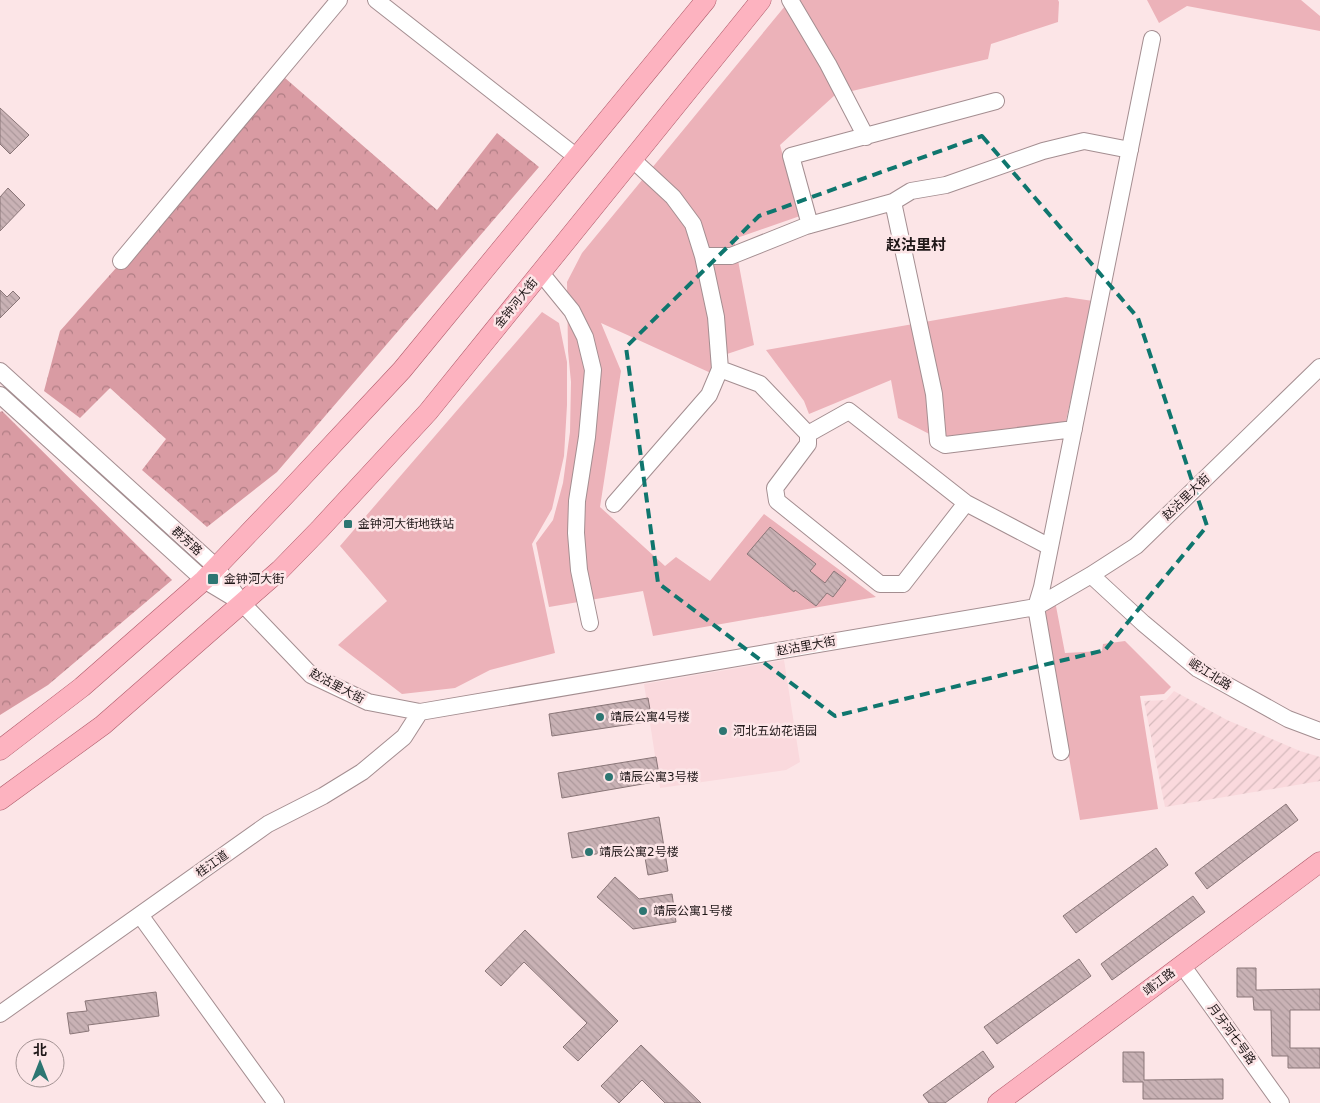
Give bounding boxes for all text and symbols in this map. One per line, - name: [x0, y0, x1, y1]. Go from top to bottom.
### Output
- district label: 赵沽里村: [886, 236, 946, 254]
- street label: 金钟河大街: [492, 275, 540, 331]
- street label: 赵沽里大街: [1160, 471, 1212, 523]
- place label: 金钟河大街地铁站: [358, 517, 454, 531]
- marker: 金钟河大街地铁站: [342, 518, 354, 530]
- street label: 群芳路: [169, 524, 205, 558]
- marker: 金钟河大街: [206, 572, 220, 586]
- place label: 金钟河大街: [224, 572, 284, 586]
- street label: 赵沽里大街: [775, 634, 837, 658]
- street label: 岷江北路: [1186, 655, 1234, 693]
- street label: 赵沽里大街: [307, 666, 367, 706]
- place label: 靖辰公寓4号楼: [610, 710, 690, 724]
- marker: 靖辰公寓4号楼: [594, 711, 606, 723]
- place label: 河北五幼花语园: [733, 724, 817, 738]
- marker: 河北五幼花语园: [717, 725, 729, 737]
- place label: 靖辰公寓3号楼: [619, 770, 699, 784]
- marker: 靖辰公寓3号楼: [603, 771, 615, 783]
- place label: 靖辰公寓2号楼: [599, 845, 679, 859]
- marker: 靖辰公寓2号楼: [583, 846, 595, 858]
- street label: 桂江道: [193, 848, 231, 880]
- place label: 靖辰公寓1号楼: [653, 904, 733, 918]
- marker: 靖辰公寓1号楼: [637, 905, 649, 917]
- street label: 靖江路: [1140, 966, 1178, 998]
- street label: 月牙河七号路: [1205, 1001, 1259, 1067]
- north arrow: [15, 1038, 65, 1088]
- text: 北: [33, 1042, 47, 1058]

